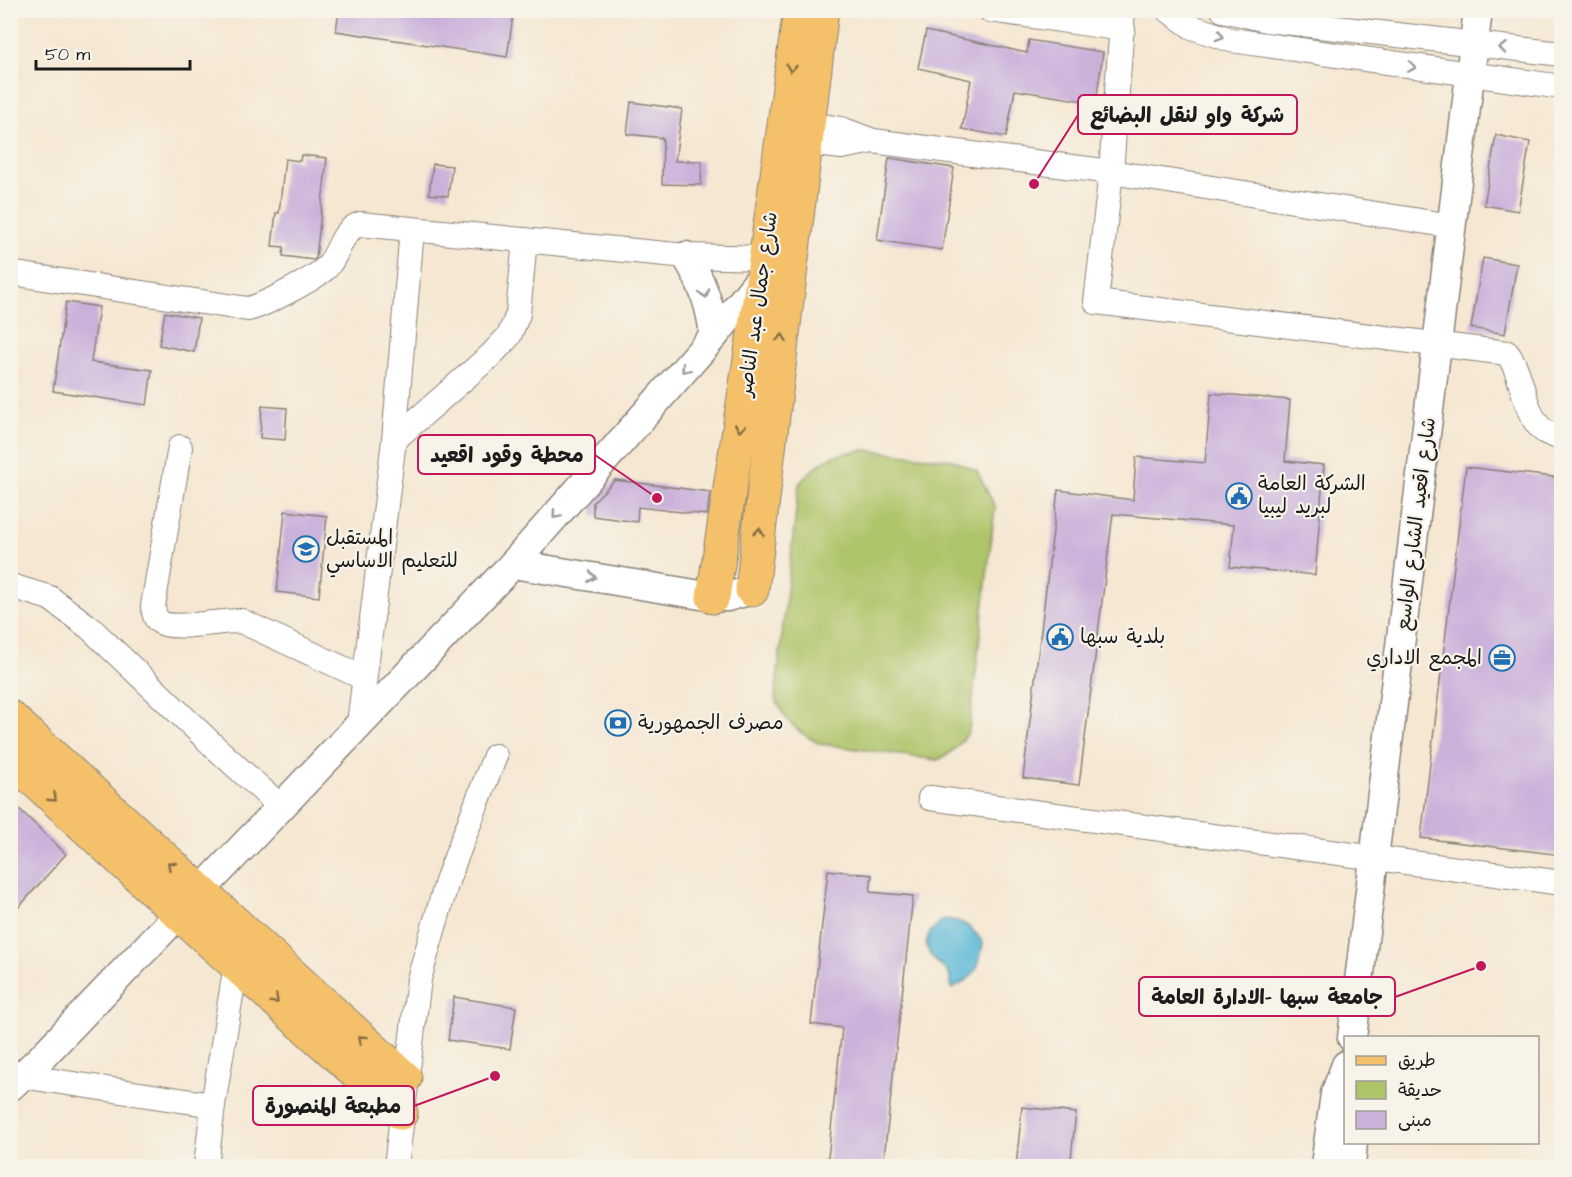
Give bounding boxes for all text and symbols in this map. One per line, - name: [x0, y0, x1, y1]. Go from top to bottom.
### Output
- one-way arrow: [1214, 29, 1225, 41]
- scale bar: [36, 33, 190, 71]
- text: 50 m: [45, 42, 90, 67]
- one-way arrow: [1499, 42, 1508, 54]
- one-way arrow: [1407, 61, 1417, 73]
- one-way arrow: [786, 64, 798, 73]
- callout: شركة واو لنقل البضائع: [1078, 95, 1297, 134]
- text: شركة واو لنقل البضائع: [1090, 101, 1284, 130]
- street label: شارع جمال عبد الناصر: [731, 210, 785, 400]
- one-way arrow: [698, 288, 711, 299]
- one-way arrow: [776, 333, 788, 343]
- one-way arrow: [681, 362, 692, 373]
- street label: شارع اقعيد الشارع الواسع: [1389, 416, 1443, 632]
- one-way arrow: [734, 423, 746, 432]
- callout: محطة وقود اقعيد: [418, 435, 595, 474]
- text: محطة وقود اقعيد: [430, 441, 584, 470]
- place label: الشركة العامة لبريد ليبيا: [1258, 470, 1366, 521]
- public building icon: الشركة العامة لبريد ليبيا: [1224, 481, 1254, 511]
- one-way arrow: [552, 508, 563, 519]
- place label: المستقبل للتعليم الاساسي: [326, 524, 458, 578]
- one-way arrow: [752, 527, 765, 536]
- school or university icon: المستقبل للتعليم الاساسي: [291, 534, 321, 564]
- one-way arrow: [586, 570, 596, 583]
- public building icon: بلدية سبها: [1045, 622, 1075, 652]
- place label: بلدية سبها: [1080, 623, 1165, 651]
- office icon: المجمع الاداري: [1487, 643, 1517, 673]
- place label: المجمع الاداري: [1366, 644, 1482, 672]
- bank icon: مصرف الجمهورية: [603, 708, 633, 738]
- place label: مصرف الجمهورية: [638, 709, 784, 737]
- one-way arrow: [46, 790, 57, 801]
- one-way arrow: [168, 861, 178, 872]
- callout: جامعة سبها -الادارة العامة: [1139, 977, 1395, 1016]
- text: جامعة سبها -الادارة العامة: [1151, 983, 1383, 1012]
- one-way arrow: [268, 993, 278, 1004]
- one-way arrow: [358, 1035, 369, 1046]
- legend: [1344, 1036, 1539, 1144]
- text: طريق: [1398, 1048, 1436, 1073]
- text: حديقة: [1398, 1078, 1442, 1103]
- callout: مطبعة المنصورة: [253, 1086, 414, 1125]
- text: مطبعة المنصورة: [265, 1092, 401, 1121]
- text: مبنى: [1398, 1108, 1432, 1133]

